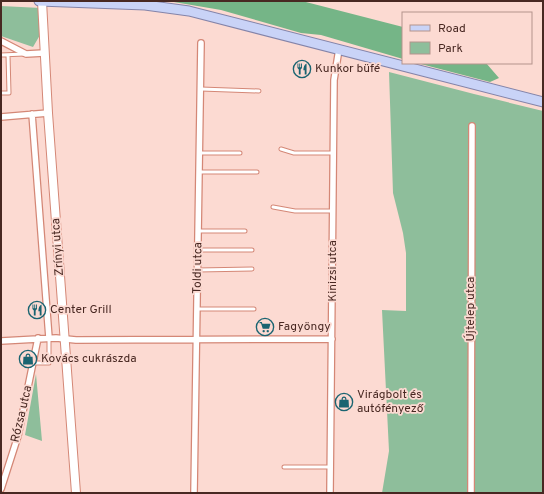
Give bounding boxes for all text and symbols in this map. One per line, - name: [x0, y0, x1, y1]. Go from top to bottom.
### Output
- legend: [402, 12, 532, 64]
- text: Road: [438, 21, 466, 37]
- text: Park: [438, 41, 463, 57]
- restaurant icon: Kunkor büfé: [292, 59, 312, 79]
- place label: Kunkor büfé: [315, 61, 380, 77]
- street label: Zrínyi utca: [48, 218, 68, 276]
- street label: Kinizsi utca: [325, 240, 341, 302]
- street label: Toldi utca: [190, 242, 206, 294]
- street label: Újtelep utca: [463, 277, 479, 341]
- restaurant icon: Center Grill: [27, 300, 47, 320]
- place label: Center Grill: [50, 302, 112, 318]
- supermarket icon: Fagyöngy: [255, 317, 275, 337]
- place label: Fagyöngy: [278, 319, 331, 335]
- shop icon: Kovács cukrászda: [18, 349, 38, 369]
- place label: Kovács cukrászda: [41, 351, 137, 367]
- street label: Rózsa utca: [8, 384, 36, 444]
- place label: Virágbolt és autófényező: [357, 387, 425, 417]
- shop icon: Virágbolt és autófényező: [334, 392, 354, 412]

